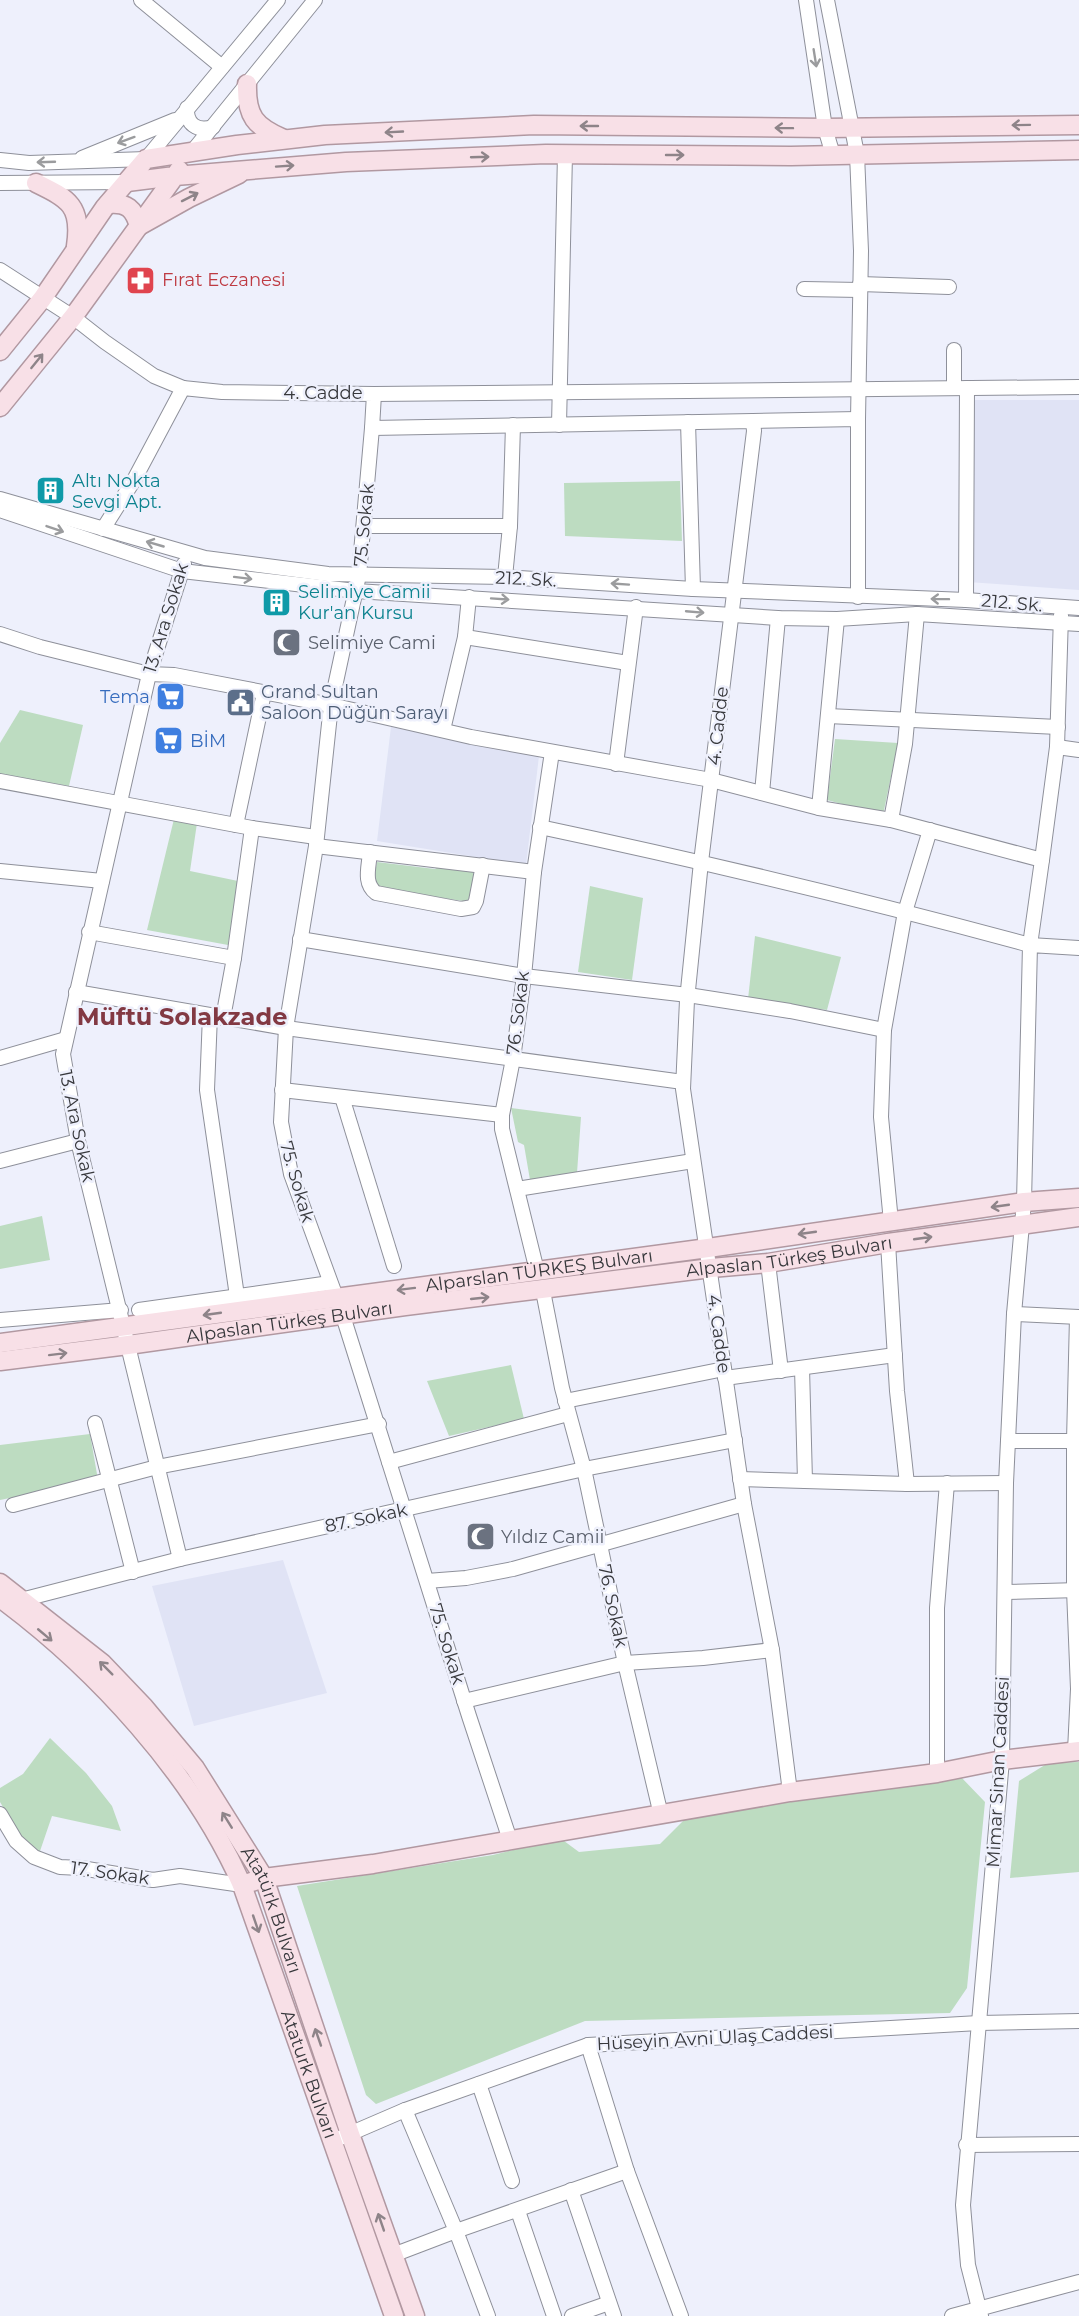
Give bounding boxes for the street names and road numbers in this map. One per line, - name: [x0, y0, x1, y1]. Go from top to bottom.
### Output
- street label: 4. Cadde: [283, 382, 363, 404]
- street label: 75. Sokak: [349, 482, 379, 567]
- street label: 13. Ara Sokak: [139, 560, 193, 676]
- street label: 212. Sk.: [495, 566, 557, 592]
- street label: 212. Sk.: [980, 589, 1044, 617]
- street label: 4. Cadde: [703, 685, 733, 767]
- street label: 76. Sokak: [502, 970, 534, 1056]
- street label: 13. Ara Sokak: [54, 1068, 100, 1184]
- street label: 75. Sokak: [275, 1139, 319, 1225]
- street label: Alpaslan Türkeş Bulvarı: [685, 1232, 894, 1282]
- street label: Alparslan TÜRKEŞ Bulvarı: [424, 1244, 654, 1297]
- street label: 4. Cadde: [703, 1293, 735, 1375]
- street label: Alpaslan Türkeş Bulvarı: [185, 1297, 394, 1348]
- street label: 87. Sokak: [323, 1498, 410, 1537]
- street label: 76. Sokak: [593, 1563, 633, 1650]
- street label: 75. Sokak: [424, 1601, 470, 1687]
- street label: Mimar Sinan Caddesi: [982, 1676, 1014, 1868]
- street label: Atatürk Bulvarı: [236, 1842, 306, 1976]
- street label: 17. Sokak: [69, 1857, 151, 1889]
- street label: Ataturk Bulvarı: [276, 2007, 342, 2142]
- street label: Hüseyin Avni Ulaş Caddesi: [596, 2021, 834, 2055]

